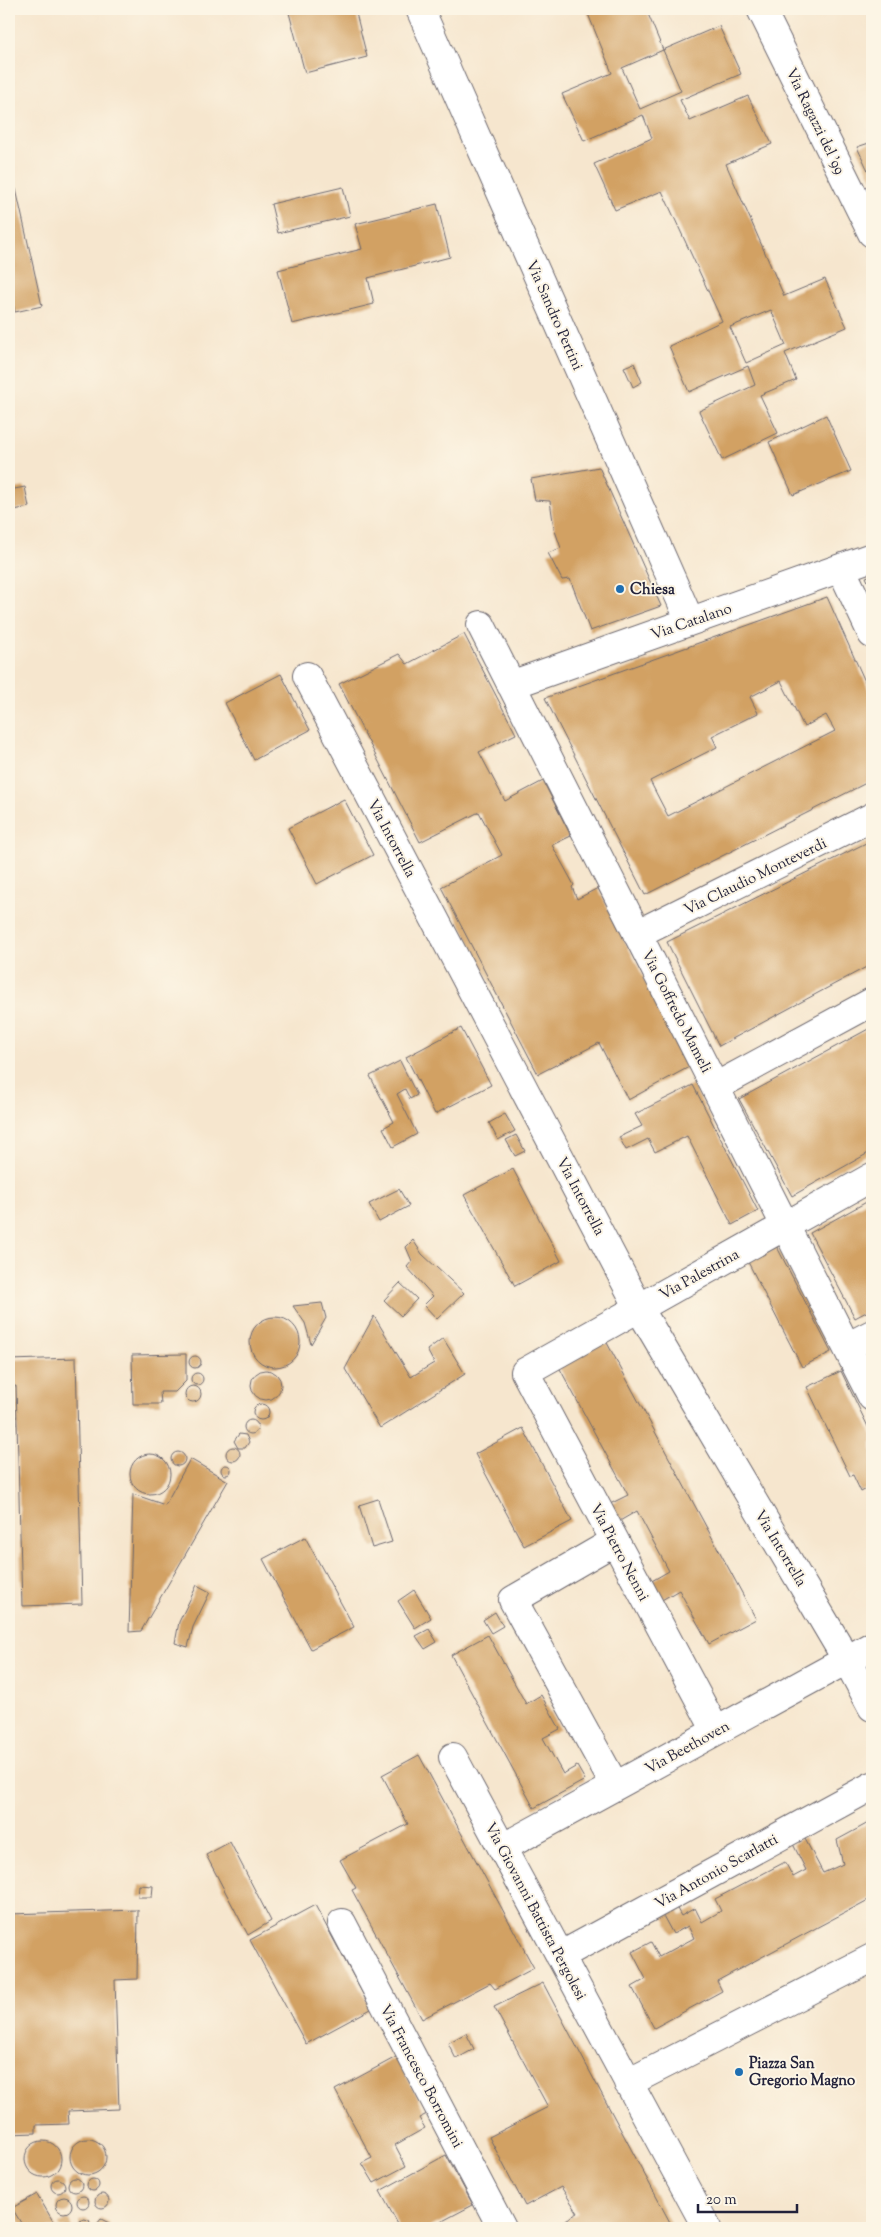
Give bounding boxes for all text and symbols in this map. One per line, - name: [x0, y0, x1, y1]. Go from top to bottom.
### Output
- street label: Via Ragazzi del '99: [780, 65, 850, 178]
- street label: Via Sandro Pertini: [520, 257, 587, 374]
- place label: Chiesa: [630, 580, 675, 601]
- marker: Chiesa: [614, 583, 626, 595]
- street label: Via Catalano: [648, 599, 735, 646]
- street label: Via Intorrella: [361, 796, 420, 882]
- street label: Via Claudio Monteverdi: [681, 834, 831, 921]
- street label: Via Goffredo Mameli: [635, 946, 716, 1077]
- street label: Via Intorrella: [550, 1154, 609, 1240]
- street label: Via Palestrina: [656, 1245, 744, 1306]
- street label: Via Pietro Nenni: [584, 1500, 653, 1605]
- street label: Via Intorrella: [749, 1506, 811, 1591]
- street label: Via Beethoven: [642, 1716, 734, 1780]
- street label: Via Giovanni Battista Pergolesi: [479, 1819, 591, 2004]
- street label: Via Antonio Scarlatti: [651, 1830, 782, 1915]
- street label: Via Francesco Borromini: [374, 2001, 467, 2152]
- place label: Piazza San Gregorio Magno: [749, 2054, 855, 2092]
- marker: Piazza San Gregorio Magno: [733, 2066, 745, 2078]
- scale bar: [698, 2182, 797, 2214]
- text: 20 m: [706, 2190, 737, 2211]

